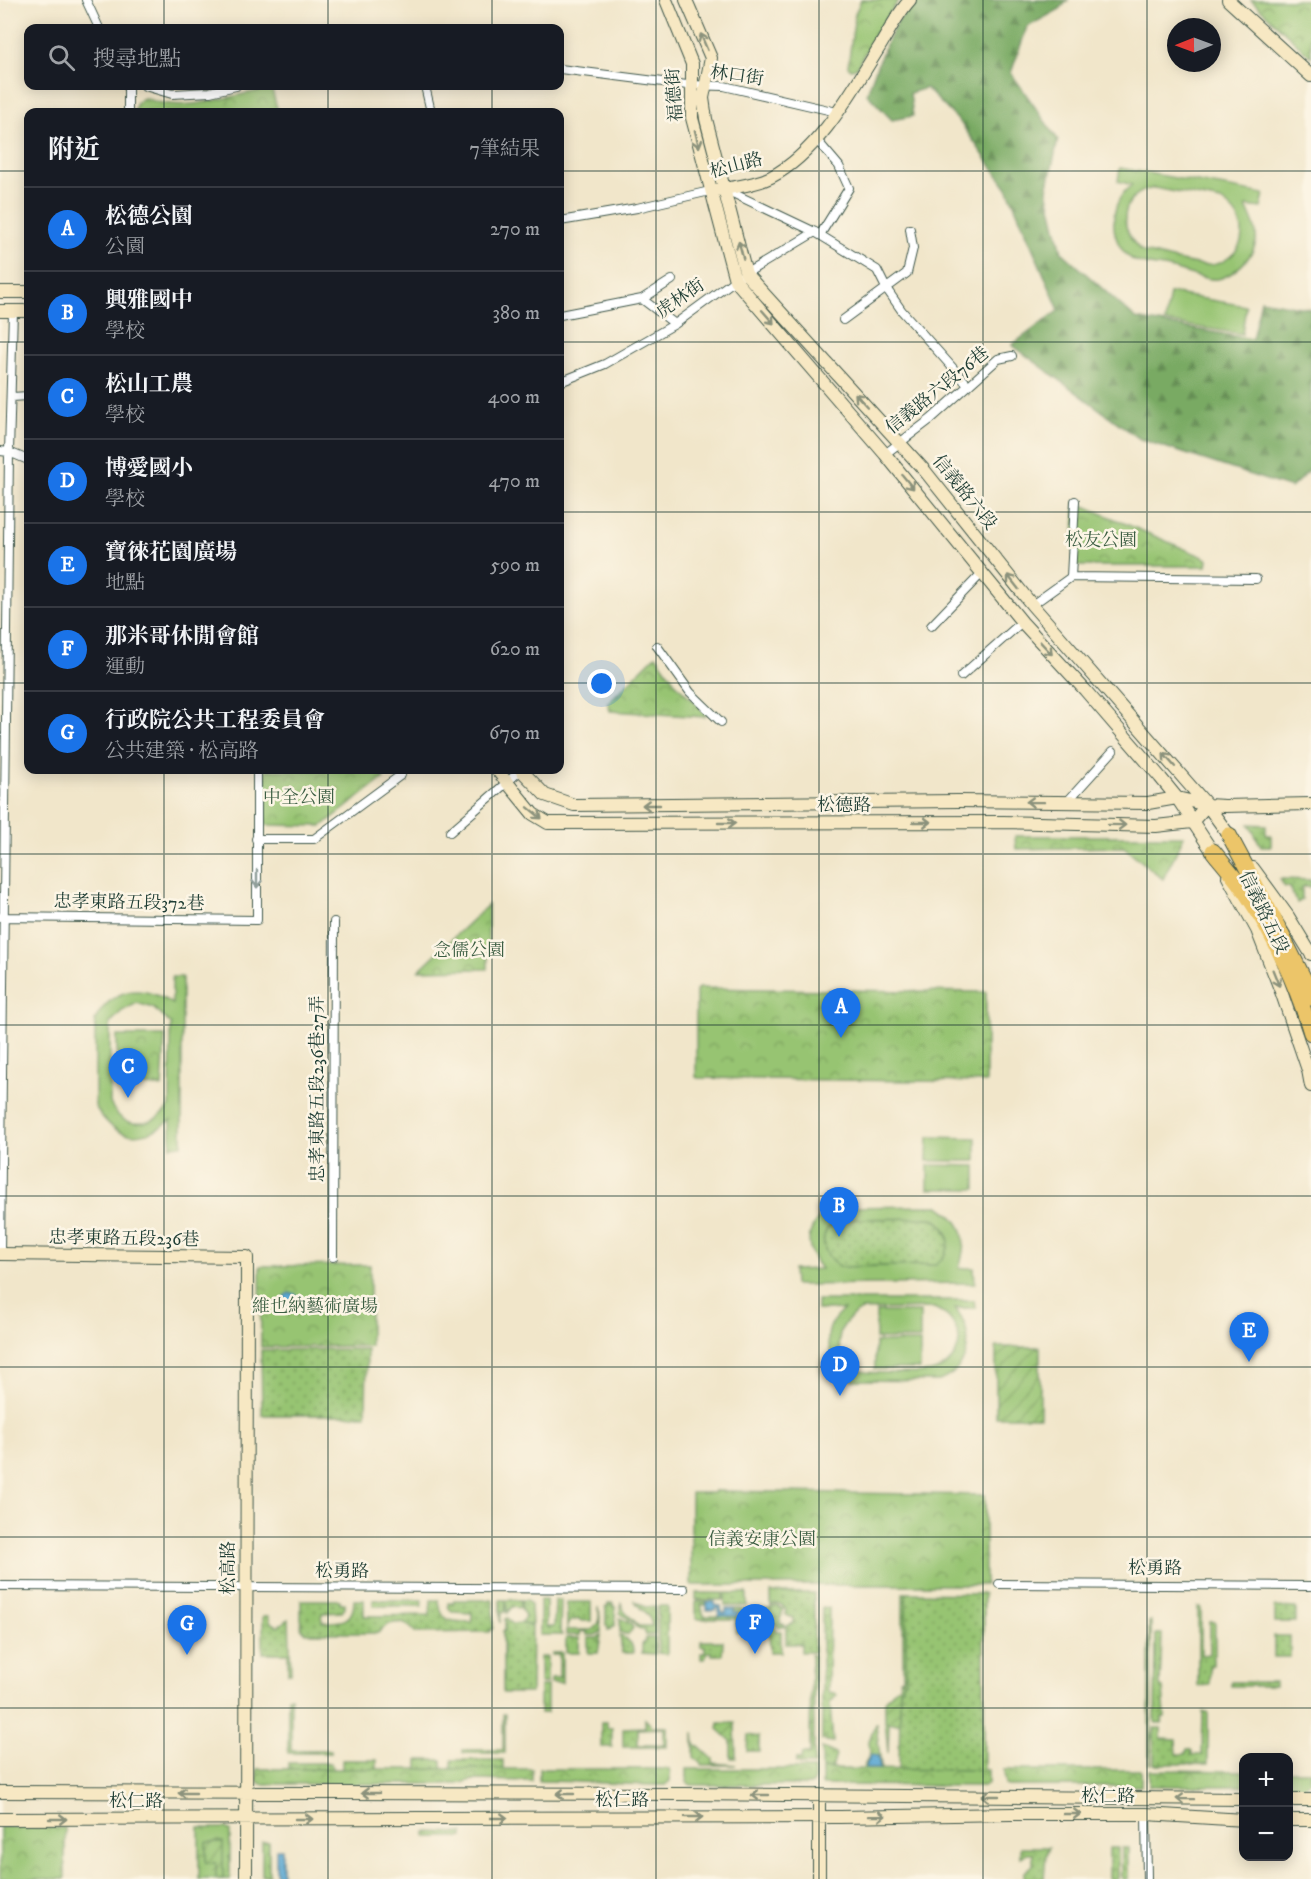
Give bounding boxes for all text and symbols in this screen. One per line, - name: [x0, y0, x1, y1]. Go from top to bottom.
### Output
- north arrow: [1167, 18, 1221, 72]
- search box: [24, 24, 564, 90]
- one-way arrow: [698, 34, 709, 52]
- icon: search: [45, 41, 78, 74]
- text: 搜尋地點: [93, 46, 181, 73]
- street label: 林口街: [709, 61, 765, 91]
- street label: 福德街: [662, 67, 688, 123]
- one-way arrow: [691, 129, 703, 148]
- text: 附近: [48, 134, 100, 167]
- text: 7筆結果: [469, 137, 540, 162]
- street label: 松山路: [707, 148, 765, 184]
- text: 松德公園: [105, 203, 193, 230]
- text: A: [61, 217, 74, 242]
- text: 270 m: [490, 217, 540, 242]
- text: 公園: [105, 235, 145, 260]
- one-way arrow: [734, 241, 746, 260]
- street label: 虎林街: [652, 274, 709, 323]
- text: 興雅國中: [105, 287, 193, 314]
- text: B: [61, 301, 74, 326]
- text: 380 m: [492, 301, 540, 326]
- one-way arrow: [761, 310, 775, 325]
- text: 學校: [105, 319, 145, 344]
- street label: 信義路六段76巷: [881, 342, 994, 439]
- text: 松山工農: [105, 371, 193, 398]
- text: C: [61, 385, 74, 410]
- text: 400 m: [488, 385, 540, 410]
- one-way arrow: [854, 393, 868, 408]
- text: 學校: [105, 403, 145, 428]
- street label: 信義路六段: [927, 451, 1001, 535]
- text: 博愛國小: [105, 455, 193, 482]
- text: D: [60, 469, 75, 494]
- text: 470 m: [489, 469, 540, 494]
- one-way arrow: [902, 474, 915, 490]
- text: 學校: [105, 487, 145, 512]
- park label: 松友公園: [1065, 530, 1137, 552]
- text: 寶徠花園廣場: [105, 539, 237, 566]
- text: E: [60, 553, 75, 578]
- text: 590 m: [490, 553, 540, 578]
- text: 地點: [105, 571, 145, 596]
- one-way arrow: [1007, 574, 1020, 590]
- text: 那米哥休閒會館: [105, 623, 259, 650]
- text: F: [61, 637, 74, 662]
- text: 620 m: [490, 637, 540, 662]
- one-way arrow: [1039, 640, 1053, 655]
- text: 運動: [105, 655, 145, 680]
- your location: [587, 669, 616, 698]
- text: 行政院公共工程委員會: [105, 707, 325, 734]
- text: G: [61, 721, 74, 746]
- text: 670 m: [489, 721, 540, 746]
- text: 公共建築 · 松高路: [105, 739, 258, 764]
- one-way arrow: [1162, 753, 1176, 768]
- park label: 中全公園: [263, 787, 335, 809]
- street label: 松德路: [817, 795, 871, 817]
- one-way arrow: [1026, 796, 1046, 808]
- one-way arrow: [642, 799, 662, 811]
- one-way arrow: [527, 807, 543, 820]
- one-way arrow: [911, 816, 931, 828]
- one-way arrow: [716, 817, 736, 829]
- one-way arrow: [1106, 819, 1126, 831]
- street label: 信義路五段: [1233, 867, 1293, 958]
- one-way arrow: [251, 869, 263, 889]
- street label: 忠孝東路五段372巷: [53, 891, 205, 915]
- park label: 念儒公園: [433, 940, 505, 962]
- one-way arrow: [1271, 969, 1282, 987]
- pin: A: [822, 988, 860, 1038]
- street label: 忠孝東路五段236巷27弄: [307, 996, 329, 1182]
- pin: C: [108, 1048, 148, 1098]
- pin: B: [820, 1188, 858, 1237]
- street label: 忠孝東路五段236巷: [48, 1227, 200, 1251]
- park label: 維也納藝術廣場: [252, 1296, 378, 1318]
- pin: E: [1230, 1312, 1268, 1362]
- pin: D: [820, 1346, 860, 1396]
- park label: 信義安康公園: [708, 1529, 816, 1551]
- street label: 松高路: [218, 1541, 240, 1595]
- street label: 松勇路: [1128, 1558, 1182, 1580]
- street label: 松勇路: [315, 1561, 369, 1583]
- pin: F: [736, 1604, 774, 1654]
- pin: G: [168, 1606, 207, 1655]
- map controls: [1239, 1753, 1293, 1861]
- button: +: [1239, 1753, 1293, 1807]
- street label: 松仁路: [1081, 1786, 1135, 1808]
- one-way arrow: [178, 1787, 198, 1799]
- one-way arrow: [361, 1787, 381, 1799]
- one-way arrow: [556, 1788, 576, 1800]
- one-way arrow: [751, 1789, 771, 1801]
- street label: 松仁路: [595, 1790, 649, 1812]
- one-way arrow: [981, 1790, 1001, 1802]
- street label: 松仁路: [109, 1791, 163, 1813]
- one-way arrow: [1176, 1793, 1196, 1805]
- button: −: [1239, 1807, 1293, 1861]
- one-way arrow: [1062, 1808, 1082, 1820]
- one-way arrow: [684, 1811, 704, 1823]
- one-way arrow: [867, 1811, 887, 1822]
- one-way arrow: [489, 1812, 509, 1824]
- one-way arrow: [48, 1813, 68, 1825]
- one-way arrow: [294, 1813, 314, 1825]

